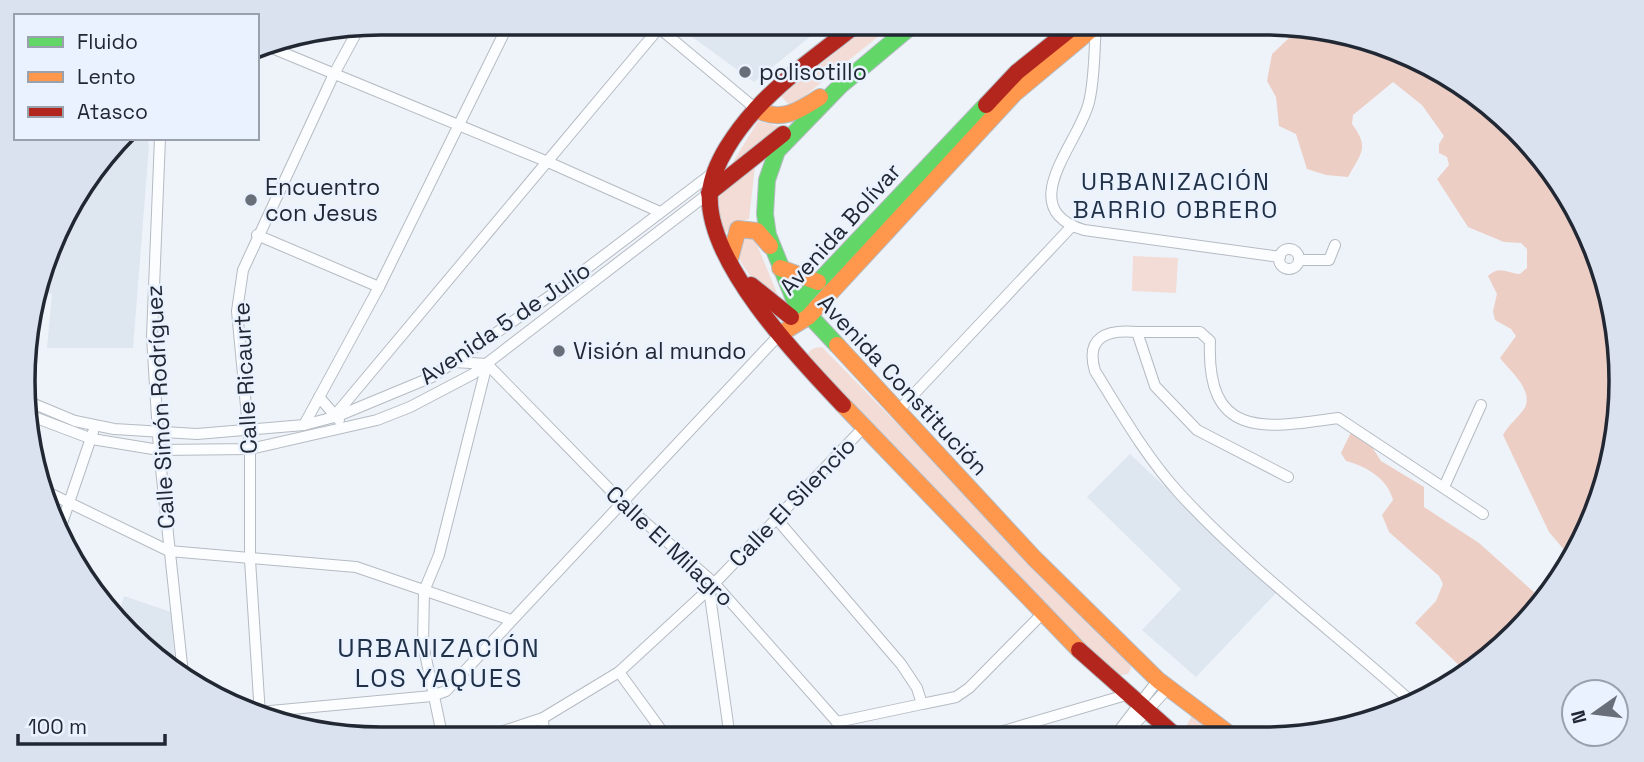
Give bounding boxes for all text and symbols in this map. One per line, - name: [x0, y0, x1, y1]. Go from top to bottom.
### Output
- legend: [14, 14, 259, 140]
- text: Fluido: [77, 28, 138, 55]
- place label: polisotillo: [759, 57, 867, 87]
- text: Lento: [77, 63, 136, 90]
- marker: polisotillo: [737, 64, 753, 80]
- text: Atasco: [77, 98, 148, 125]
- street label: Avenida Bolívar: [773, 157, 907, 301]
- district label: URBANIZACIÓN BARRIO OBRERO: [1073, 166, 1279, 225]
- place label: Encuentro con Jesus: [265, 172, 380, 228]
- marker: Encuentro con Jesus: [243, 192, 259, 208]
- street label: Avenida 5 de Julio: [414, 255, 596, 391]
- street label: Calle Simón Rodríguez: [139, 284, 181, 530]
- street label: Avenida Constitución: [811, 288, 995, 482]
- street label: Calle Ricaurte: [226, 301, 264, 455]
- place label: Visión al mundo: [573, 336, 746, 366]
- marker: Visión al mundo: [551, 343, 567, 359]
- street label: Calle El Silencio: [722, 430, 862, 574]
- street label: Calle El Milagro: [600, 479, 740, 613]
- district label: URBANIZACIÓN LOS YAQUES: [337, 631, 541, 695]
- north arrow: [1560, 678, 1630, 748]
- scale bar: [18, 702, 164, 746]
- text: N: [1565, 708, 1593, 726]
- text: 100 m: [28, 713, 87, 740]

